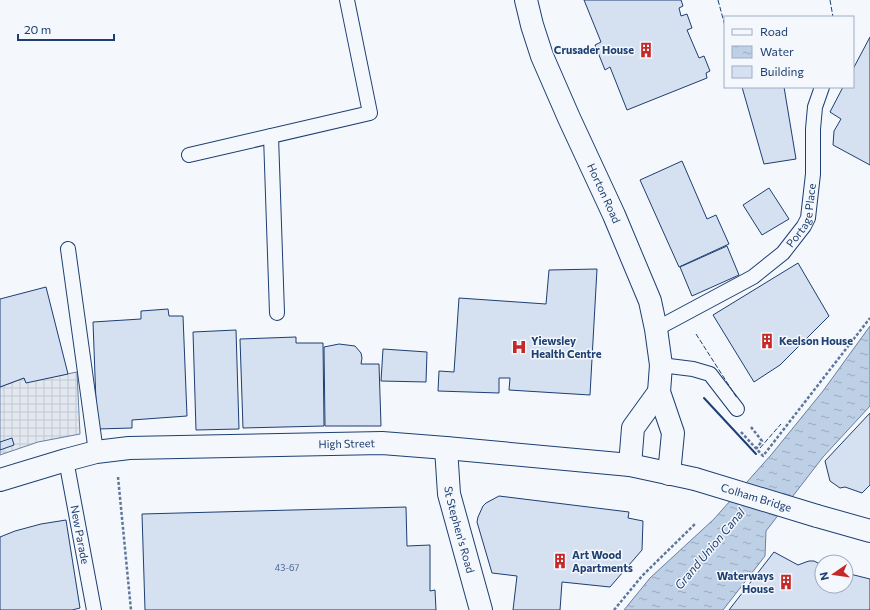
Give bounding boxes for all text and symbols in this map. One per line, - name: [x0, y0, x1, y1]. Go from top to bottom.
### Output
- scale bar: [18, 16, 114, 42]
- legend: [724, 16, 854, 88]
- text: 20 m: [24, 22, 51, 36]
- text: Road: [760, 24, 788, 38]
- building icon: Crusader House: [637, 41, 655, 59]
- place label: Crusader House: [554, 43, 634, 56]
- text: Water: [760, 44, 794, 58]
- text: Building: [760, 64, 804, 78]
- street label: Horton Road: [585, 161, 624, 225]
- street label: Portage Place: [783, 183, 818, 249]
- building icon: Keelson House: [758, 332, 776, 350]
- place label: Yiewsley Health Centre: [531, 334, 602, 360]
- place label: Keelson House: [779, 334, 853, 347]
- hospital icon: Yiewsley Health Centre: [510, 338, 528, 356]
- street label: High Street: [318, 436, 376, 450]
- street label: Colham Bridge: [720, 480, 793, 514]
- street label: St Stephen's Road: [442, 486, 477, 574]
- street label: New Parade: [69, 504, 92, 565]
- water label: Grand Union Canal: [671, 504, 748, 592]
- place label: Art Wood Apartments: [572, 548, 633, 574]
- building icon: Art Wood Apartments: [551, 552, 569, 570]
- north arrow: [814, 554, 854, 594]
- house number: 43-67: [275, 562, 300, 573]
- place label: Waterways House: [717, 569, 774, 595]
- text: N: [817, 571, 831, 582]
- building icon: Waterways House: [777, 573, 795, 591]

